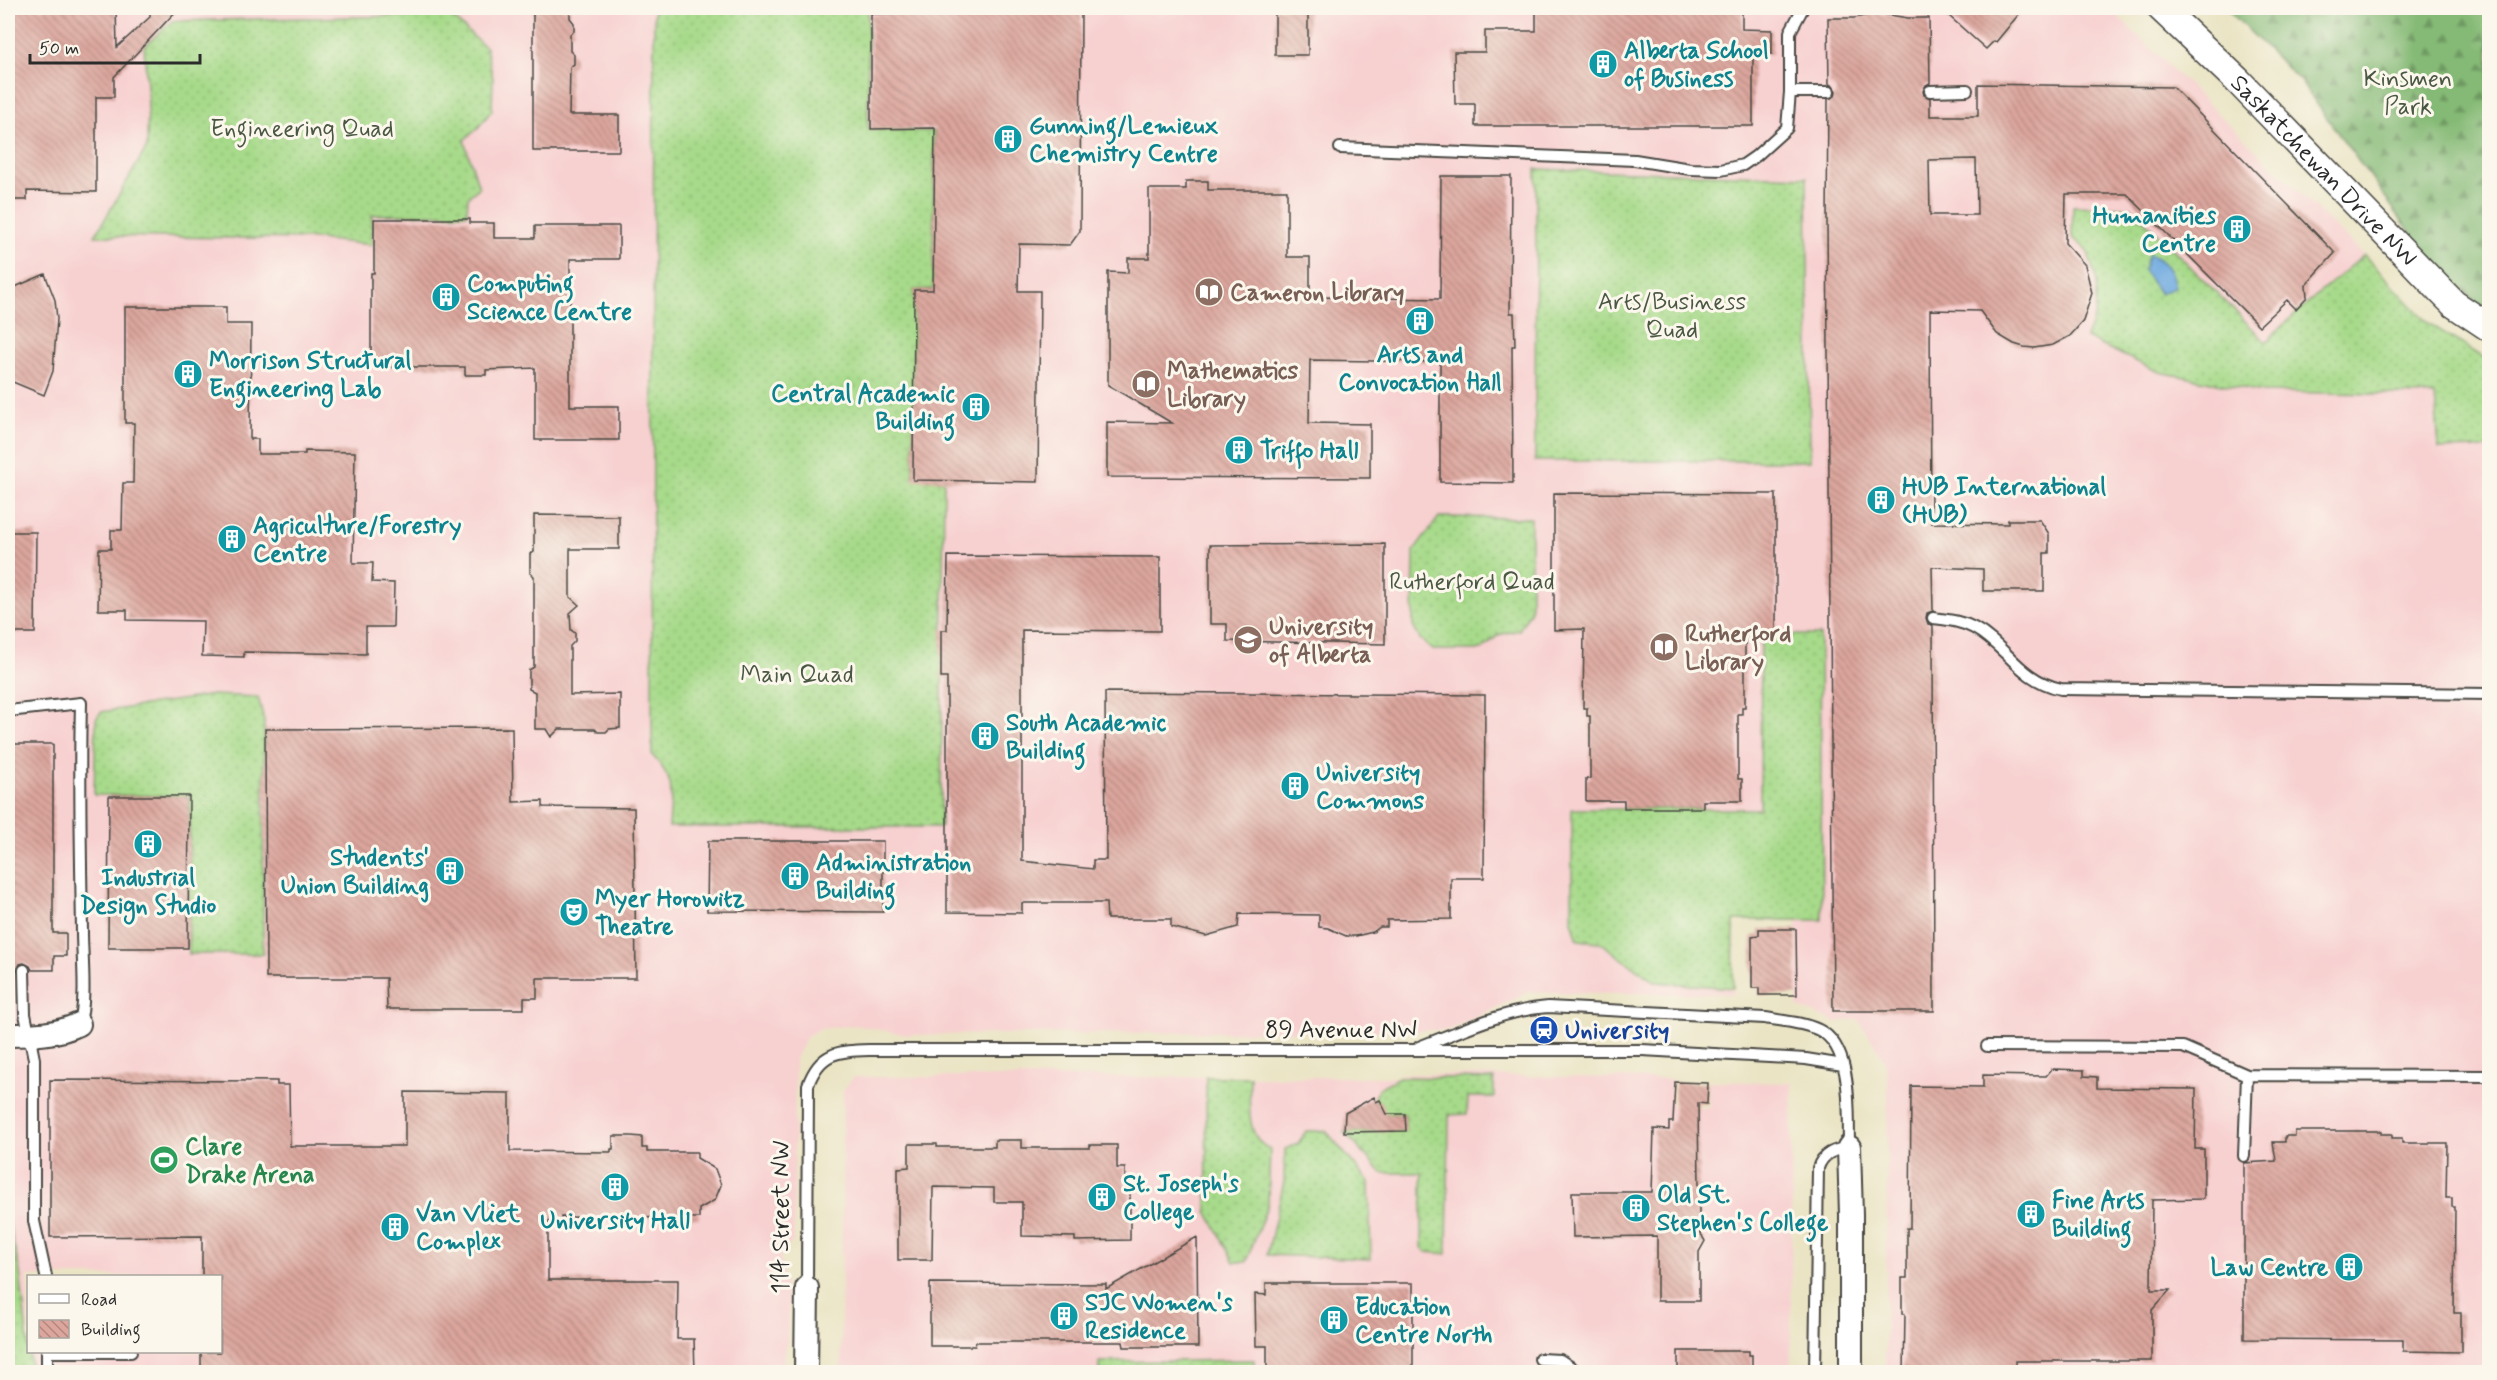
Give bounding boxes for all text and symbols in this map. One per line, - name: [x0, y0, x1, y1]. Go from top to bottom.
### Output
- scale bar: [30, 27, 200, 65]
- place label: Alberta School of Business: [1624, 36, 1769, 95]
- text: 50 m: [39, 37, 79, 61]
- building icon: Alberta School of Business: [1587, 48, 1619, 80]
- park label: Kinsmen Park: [2364, 64, 2452, 123]
- street label: Saskatchewan Drive NW: [2223, 69, 2423, 274]
- place label: Gunning/Lemieux Chemistry Centre: [1029, 111, 1218, 170]
- park label: Engineering Quad: [210, 114, 394, 148]
- building icon: Gunning/Lemieux Chemistry Centre: [992, 123, 1024, 155]
- place label: Humanities Centre: [2093, 201, 2216, 260]
- building icon: Humanities Centre: [2221, 213, 2253, 245]
- place label: Computing Science Centre: [467, 269, 632, 328]
- library icon: Cameron Library: [1193, 276, 1225, 308]
- place label: Cameron Library: [1230, 278, 1404, 309]
- building icon: Computing Science Centre: [430, 281, 462, 313]
- park label: Arts/Business Quad: [1598, 287, 1746, 346]
- building icon: Arts and Convocation Hall: [1404, 305, 1436, 337]
- place label: Arts and Convocation Hall: [1338, 340, 1502, 399]
- place label: Morrison Structural Engineering Lab: [209, 346, 412, 408]
- place label: Mathematics Library: [1167, 356, 1299, 415]
- building icon: Morrison Structural Engineering Lab: [172, 358, 204, 390]
- library icon: Mathematics Library: [1130, 368, 1162, 400]
- place label: Central Academic Building: [771, 379, 956, 441]
- building icon: Central Academic Building: [960, 391, 992, 423]
- building icon: Triffo Hall: [1223, 434, 1255, 466]
- place label: Triffo Hall: [1260, 436, 1359, 469]
- place label: HUB International (HUB): [1902, 472, 2106, 531]
- building icon: HUB International (HUB): [1865, 484, 1897, 516]
- place label: Agriculture/Forestry Centre: [253, 511, 461, 570]
- building icon: Agriculture/Forestry Centre: [216, 523, 248, 555]
- park label: Rutherford Quad: [1389, 567, 1555, 600]
- place label: University of Alberta: [1269, 612, 1373, 671]
- place label: Rutherford Library: [1685, 619, 1791, 678]
- school or university icon: University of Alberta: [1232, 624, 1264, 656]
- library icon: Rutherford Library: [1648, 631, 1680, 663]
- park label: Main Quad: [740, 660, 854, 691]
- place label: South Academic Building: [1006, 708, 1166, 770]
- building icon: South Academic Building: [969, 720, 1001, 752]
- place label: University Commons: [1316, 758, 1425, 817]
- building icon: University Commons: [1279, 770, 1311, 802]
- building icon: Industrial Design Studio: [132, 828, 164, 860]
- place label: Students' Union Building: [281, 843, 429, 903]
- place label: Administration Building: [816, 848, 971, 910]
- building icon: Students' Union Building: [434, 855, 466, 887]
- building icon: Administration Building: [779, 860, 811, 892]
- place label: Industrial Design Studio: [80, 863, 216, 925]
- place label: Myer Horowitz Theatre: [595, 884, 745, 943]
- theatre icon: Myer Horowitz Theatre: [558, 896, 590, 928]
- station icon: University: [1528, 1014, 1560, 1046]
- street label: 89 Avenue NW: [1265, 1015, 1417, 1046]
- place label: University: [1565, 1016, 1669, 1047]
- place label: Clare Drake Arena: [185, 1132, 315, 1191]
- street label: 114 Street NW: [766, 1140, 797, 1294]
- sports icon: Clare Drake Arena: [148, 1144, 180, 1176]
- place label: St. Joseph's College: [1123, 1169, 1239, 1229]
- building icon: University Hall: [599, 1171, 631, 1203]
- place label: Old St. Stephen's College: [1657, 1180, 1829, 1242]
- building icon: St. Joseph's College: [1086, 1181, 1118, 1213]
- place label: Fine Arts Building: [2052, 1186, 2145, 1248]
- building icon: Old St. Stephen's College: [1620, 1192, 1652, 1224]
- building icon: Fine Arts Building: [2015, 1198, 2047, 1230]
- place label: Van Vliet Complex: [416, 1199, 521, 1258]
- place label: University Hall: [540, 1206, 690, 1237]
- building icon: Van Vliet Complex: [379, 1211, 411, 1243]
- building icon: Law Centre: [2333, 1251, 2365, 1283]
- place label: Law Centre: [2210, 1253, 2329, 1284]
- legend: [27, 1275, 222, 1353]
- text: Road: [81, 1288, 117, 1312]
- place label: SJC Women's Residence: [1085, 1288, 1233, 1347]
- place label: Education Centre North: [1355, 1292, 1492, 1351]
- building icon: SJC Women's Residence: [1048, 1300, 1080, 1332]
- building icon: Education Centre North: [1318, 1304, 1350, 1336]
- text: Building: [81, 1318, 141, 1344]

